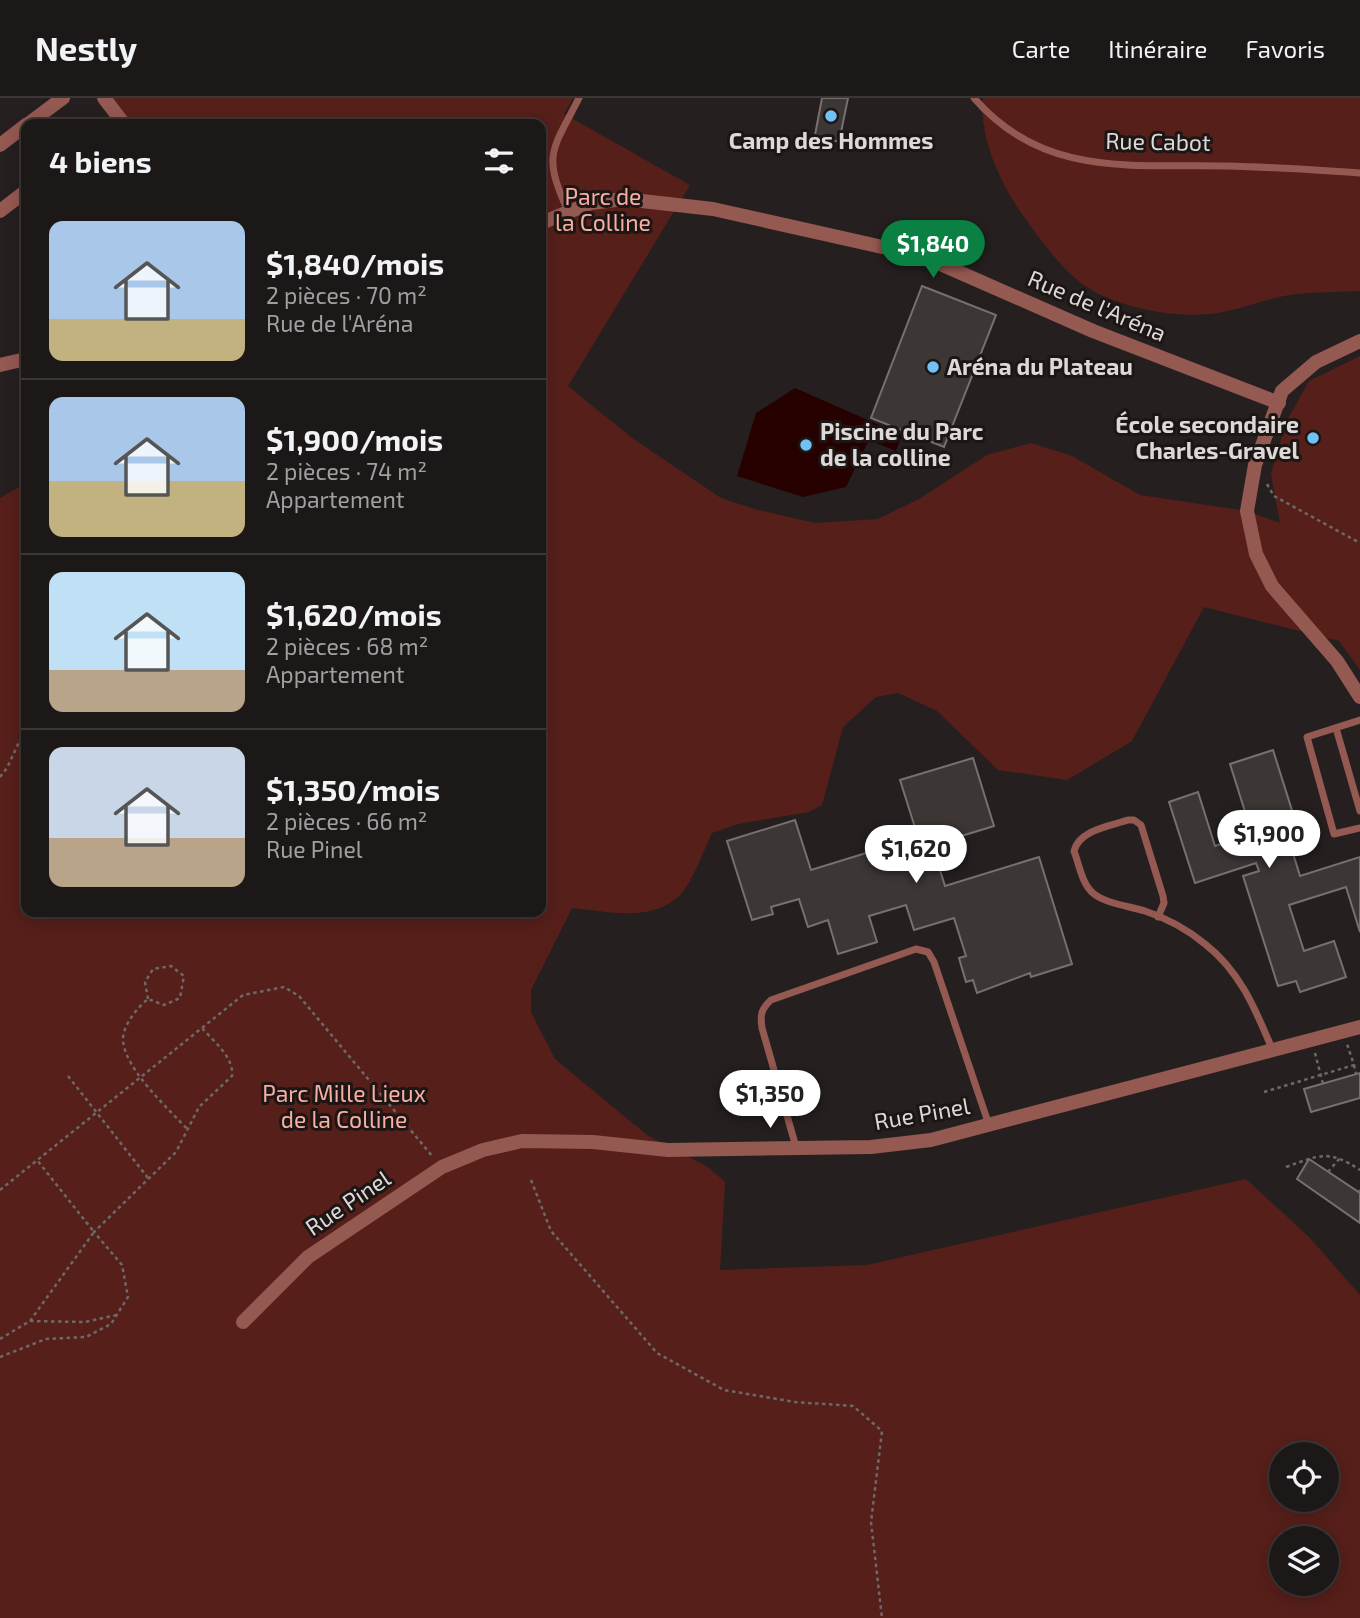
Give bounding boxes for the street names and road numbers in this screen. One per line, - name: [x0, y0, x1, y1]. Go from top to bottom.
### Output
- street label: Rue Cabot: [1105, 126, 1211, 156]
- street label: Rue de l'Aréna: [1024, 263, 1171, 347]
- street label: Rue Pinel: [872, 1091, 972, 1135]
- street label: Rue Pinel: [300, 1163, 395, 1241]

